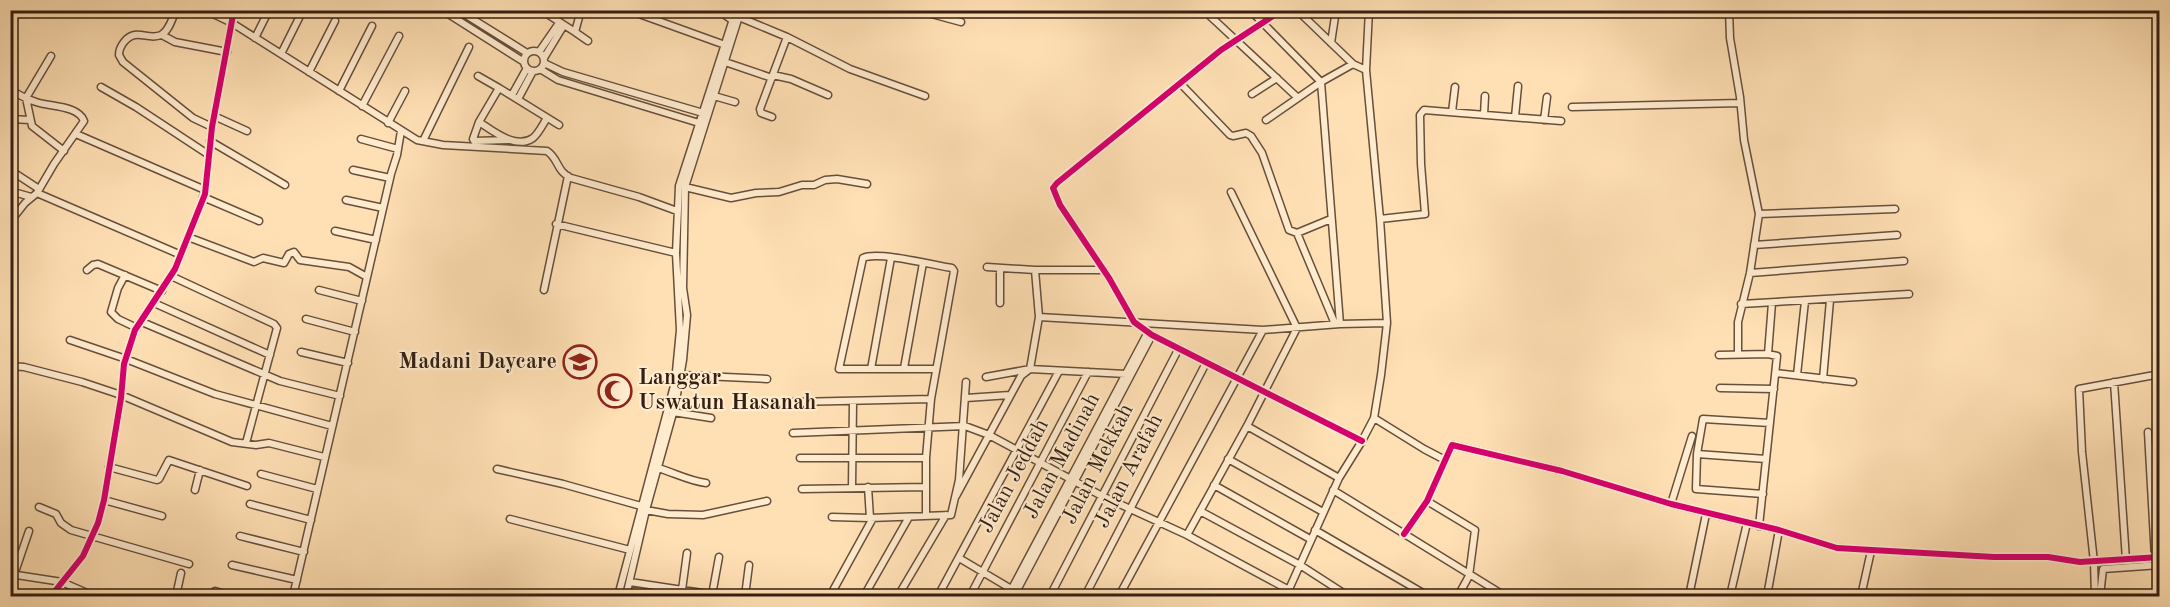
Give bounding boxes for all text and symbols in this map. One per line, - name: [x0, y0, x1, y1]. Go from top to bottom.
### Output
- school or university icon: Madani Daycare: [562, 344, 598, 380]
- place label: Madani Daycare: [399, 351, 557, 373]
- place label: Langgar Uswatun Hasanah: [638, 367, 816, 414]
- mosque icon: Langgar Uswatun Hasanah: [597, 373, 633, 409]
- street label: Jalan Madinah: [1020, 389, 1104, 523]
- street label: Jalan Mekkah: [1058, 400, 1138, 528]
- street label: Jalan Arafah: [1091, 411, 1167, 531]
- street label: Jalan Jeddah: [975, 415, 1053, 537]

